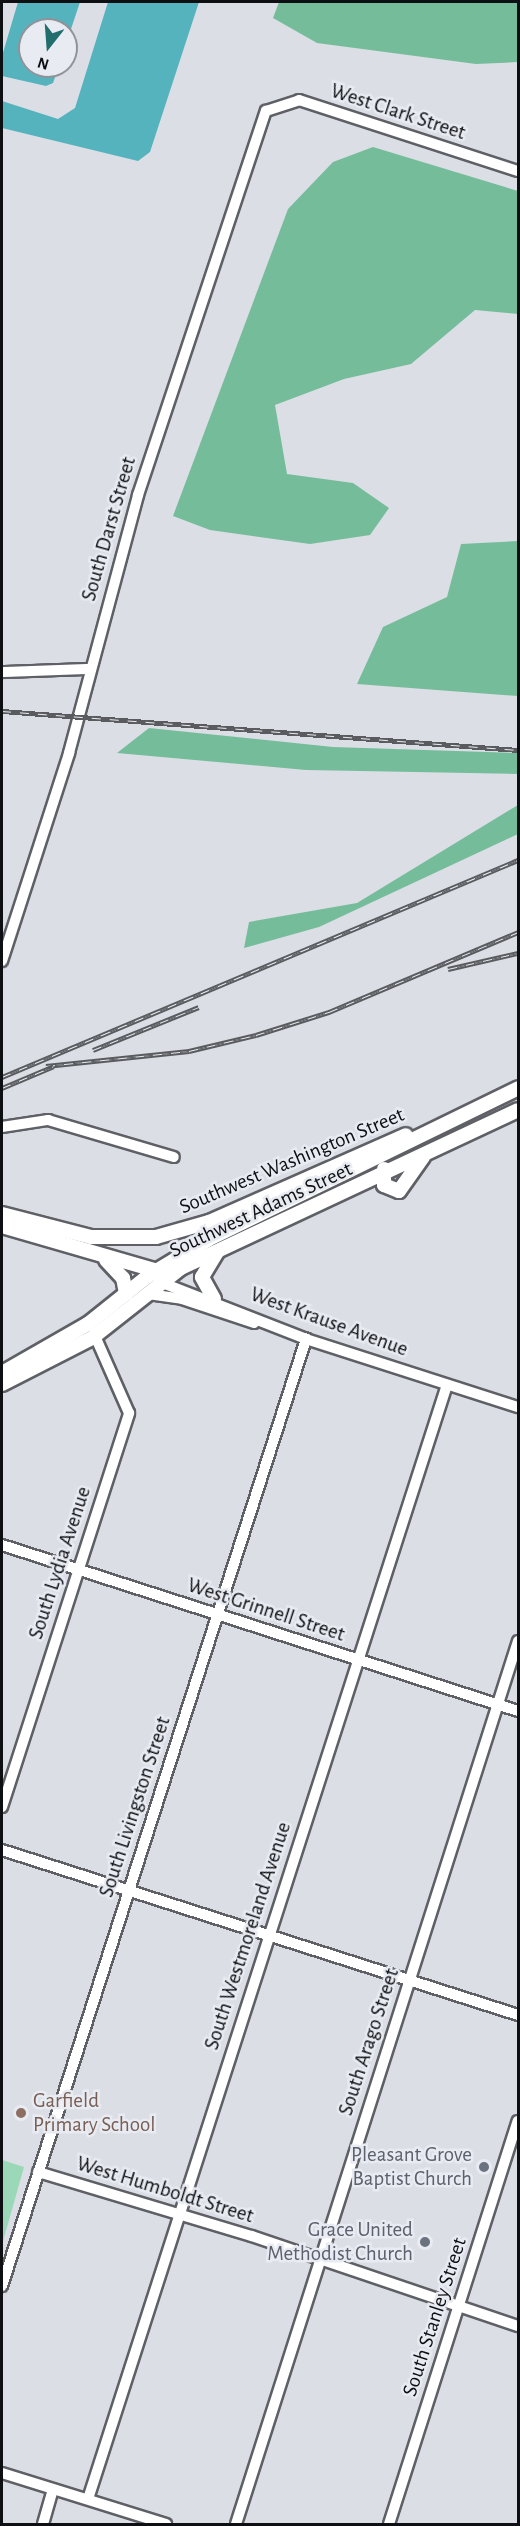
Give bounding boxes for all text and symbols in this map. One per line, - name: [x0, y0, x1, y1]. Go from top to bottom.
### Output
- north arrow: [18, 18, 78, 78]
- text: N: [36, 54, 51, 73]
- street label: West Clark Street: [327, 78, 469, 146]
- street label: South Darst Street: [76, 454, 142, 604]
- street label: Southwest Washington Street: [176, 1102, 408, 1220]
- street label: Southwest Adams Street: [166, 1157, 356, 1263]
- street label: West Krause Avenue: [247, 1282, 411, 1362]
- street label: South Lydia Avenue: [23, 1484, 97, 1642]
- street label: West Grinnell Street: [184, 1573, 348, 1647]
- street label: South Livingston Street: [94, 1714, 176, 1900]
- street label: South Westmoreland Avenue: [199, 1819, 297, 2053]
- street label: South Arago Street: [333, 1965, 405, 2119]
- place label: Garfield Primary School: [33, 2088, 156, 2138]
- marker: Garfield Primary School: [14, 2106, 28, 2120]
- place label: Pleasant Grove Baptist Church: [351, 2142, 472, 2192]
- street label: West Humboldt Street: [73, 2151, 257, 2229]
- marker: Pleasant Grove Baptist Church: [477, 2160, 491, 2174]
- place label: Grace United Methodist Church: [267, 2217, 413, 2267]
- street label: South Stanley Street: [397, 2235, 473, 2399]
- marker: Grace United Methodist Church: [418, 2235, 432, 2249]

